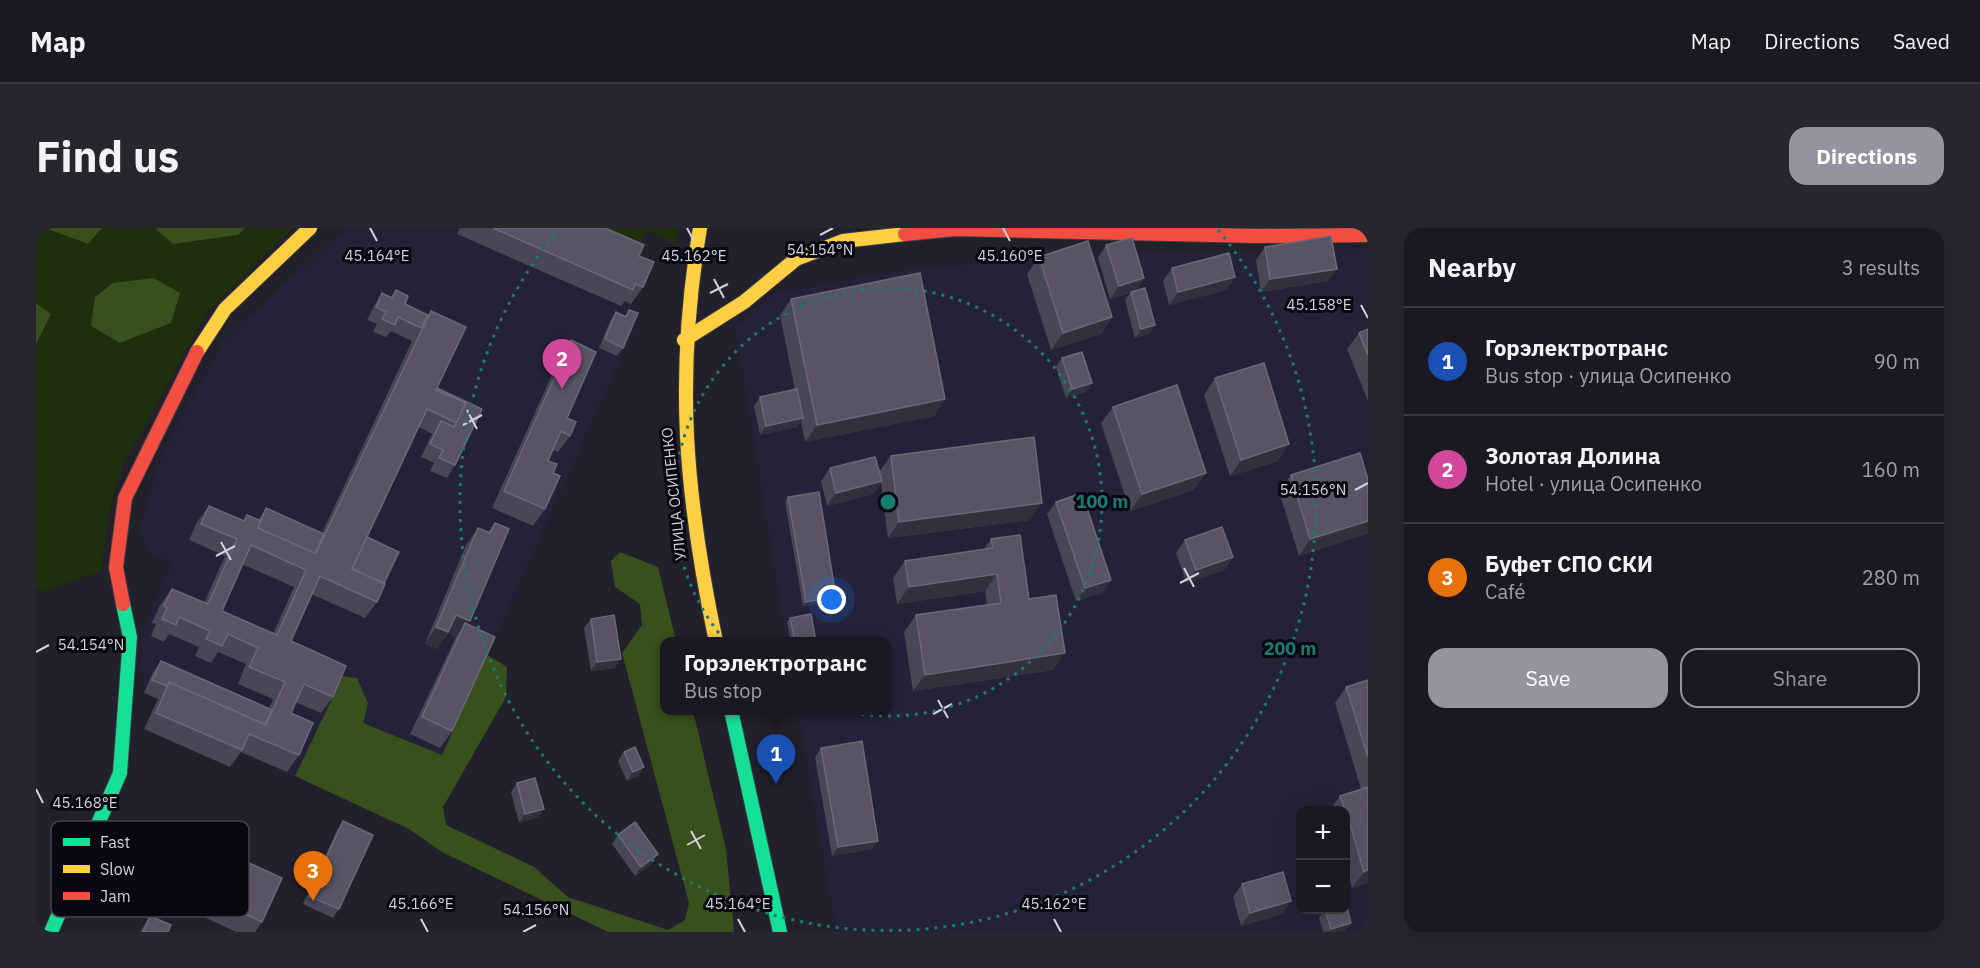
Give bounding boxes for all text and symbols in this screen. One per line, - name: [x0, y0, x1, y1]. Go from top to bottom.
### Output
- text: Map: [30, 23, 86, 60]
- text: Map: [1691, 27, 1731, 55]
- text: Directions: [1764, 27, 1860, 55]
- text: Saved: [1893, 27, 1950, 55]
- button: Directions: [1789, 127, 1944, 185]
- text: Find us: [36, 129, 179, 184]
- text: 54.154°N: [787, 240, 853, 259]
- text: 45.164°E: [345, 246, 409, 265]
- text: 45.162°E: [662, 246, 726, 265]
- text: 45.160°E: [978, 246, 1042, 265]
- text: Nearby: [1428, 250, 1516, 284]
- text: 3 results: [1842, 254, 1920, 281]
- text: 45.158°E: [1287, 295, 1351, 314]
- text: Горэлектротранс: [1485, 333, 1668, 362]
- pin: 2: [542, 340, 582, 389]
- text: 1: [1442, 348, 1454, 375]
- text: 90 m: [1874, 348, 1920, 375]
- text: Bus stop · улица Осипенко: [1485, 362, 1731, 389]
- street label: УЛИЦА ОСИПЕНКО: [657, 427, 690, 561]
- text: Золотая Долина: [1485, 441, 1660, 470]
- text: 2: [1442, 456, 1454, 483]
- text: 160 m: [1862, 456, 1920, 483]
- text: Hotel · улица Осипенко: [1485, 470, 1702, 497]
- text: 54.156°N: [1280, 480, 1346, 499]
- text: 100 m: [1076, 490, 1128, 513]
- centre of rings: [878, 492, 898, 512]
- text: Буфет СПО СКИ: [1485, 549, 1653, 578]
- text: 3: [1442, 564, 1454, 591]
- text: 280 m: [1862, 564, 1920, 591]
- text: Café: [1485, 578, 1525, 605]
- your location: [817, 585, 846, 614]
- text: 54.154°N: [58, 635, 124, 654]
- popup: [660, 637, 891, 715]
- text: 200 m: [1264, 637, 1316, 660]
- text: Горэлектротранс: [684, 648, 867, 677]
- button: Save: [1428, 648, 1668, 708]
- button: Share: [1680, 648, 1920, 708]
- text: Bus stop: [684, 677, 762, 704]
- pin: 1: [756, 734, 796, 784]
- text: 45.168°E: [53, 793, 117, 812]
- map controls: [1296, 806, 1350, 914]
- button: +: [1296, 806, 1350, 860]
- legend: [51, 821, 249, 917]
- text: Fast: [100, 832, 130, 852]
- pin: 3: [294, 852, 332, 901]
- text: Slow: [100, 859, 135, 879]
- button: −: [1296, 860, 1350, 914]
- text: Jam: [100, 886, 131, 906]
- text: 45.166°E: [389, 894, 453, 913]
- text: 45.164°E: [706, 894, 770, 913]
- text: 45.162°E: [1022, 894, 1086, 913]
- text: 54.156°N: [503, 900, 569, 919]

